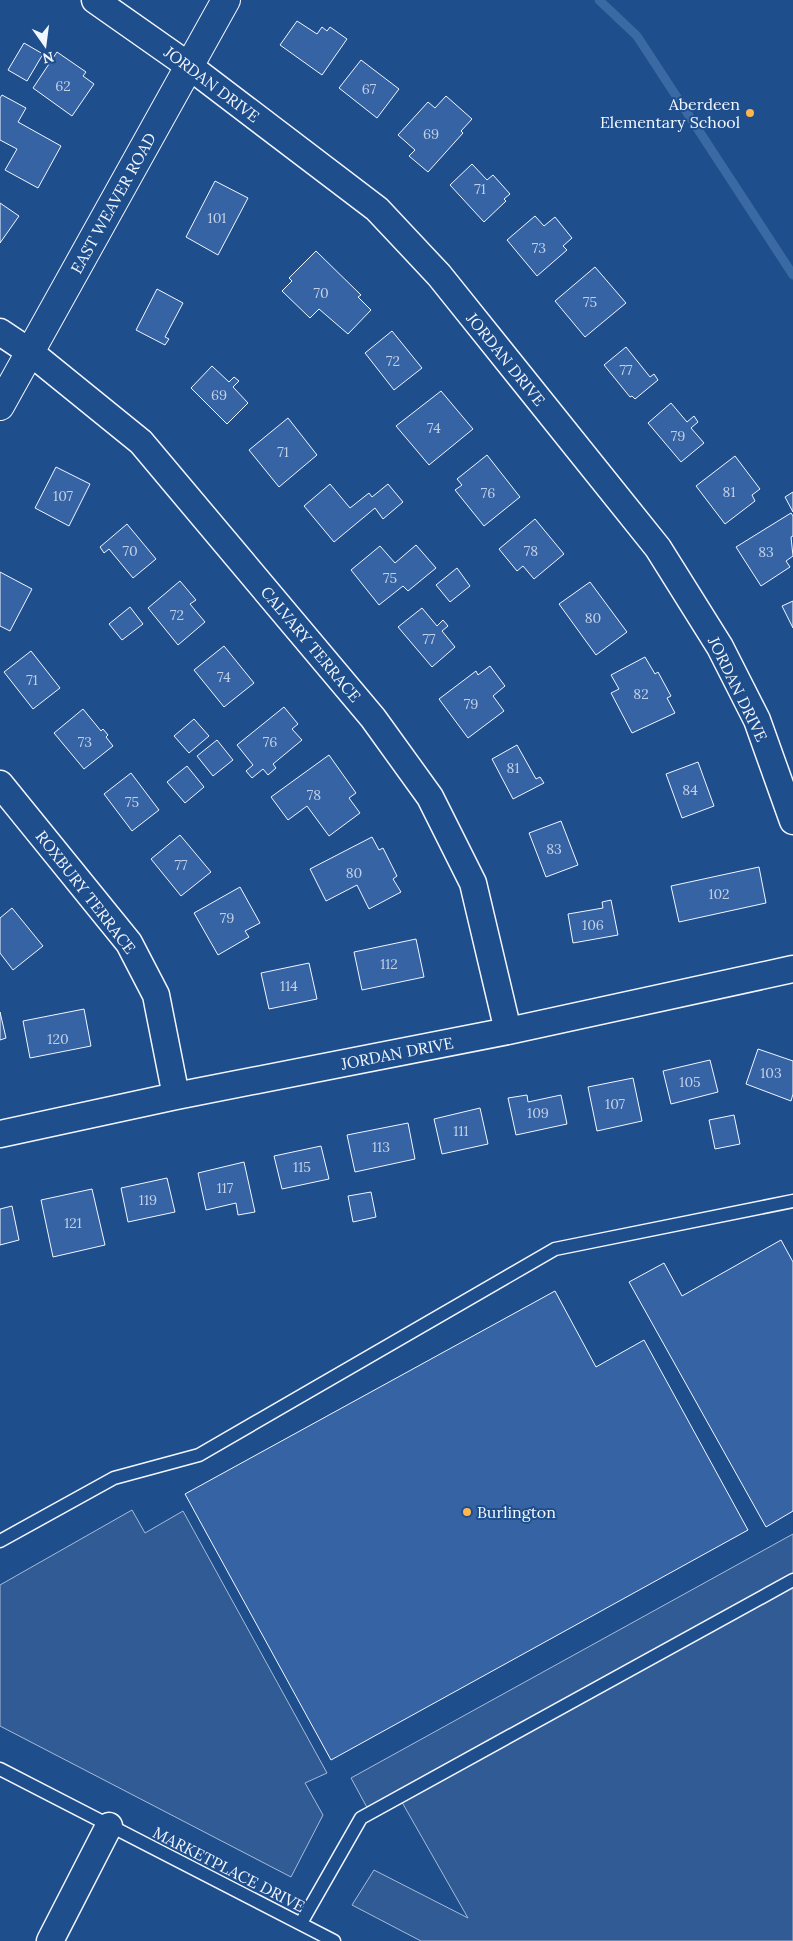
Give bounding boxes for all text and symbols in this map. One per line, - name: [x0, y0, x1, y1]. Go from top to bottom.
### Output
- north arrow: [20, 20, 70, 70]
- street label: JORDAN DRIVE: [160, 41, 264, 126]
- text: N: [41, 48, 56, 68]
- house number: 62: [55, 77, 71, 95]
- house number: 67: [362, 80, 377, 98]
- place label: Aberdeen Elementary School: [600, 94, 740, 132]
- marker: Aberdeen Elementary School: [744, 107, 756, 119]
- house number: 69: [423, 125, 439, 143]
- street label: EAST WEAVER ROAD: [66, 129, 160, 277]
- house number: 71: [474, 180, 486, 198]
- house number: 101: [208, 209, 226, 227]
- house number: 73: [532, 239, 546, 257]
- house number: 70: [313, 284, 329, 302]
- house number: 75: [583, 293, 597, 311]
- street label: JORDAN DRIVE: [462, 308, 550, 410]
- house number: 72: [386, 352, 400, 370]
- house number: 77: [620, 361, 633, 379]
- house number: 69: [211, 386, 227, 404]
- house number: 74: [427, 419, 441, 437]
- house number: 79: [671, 427, 685, 445]
- house number: 71: [277, 443, 289, 461]
- house number: 81: [723, 483, 735, 501]
- house number: 76: [481, 484, 495, 502]
- house number: 107: [53, 487, 74, 505]
- house number: 70: [122, 542, 138, 560]
- house number: 78: [524, 542, 538, 560]
- house number: 83: [758, 543, 774, 561]
- house number: 75: [383, 569, 397, 587]
- street label: CALVARY TERRACE: [257, 582, 365, 706]
- house number: 72: [170, 606, 184, 624]
- house number: 80: [585, 609, 601, 627]
- house number: 77: [423, 630, 436, 648]
- street label: JORDAN DRIVE: [704, 632, 772, 745]
- house number: 74: [217, 668, 231, 686]
- house number: 71: [26, 671, 38, 689]
- house number: 82: [633, 685, 649, 703]
- house number: 79: [464, 695, 478, 713]
- house number: 73: [78, 733, 92, 751]
- house number: 76: [263, 733, 277, 751]
- house number: 81: [507, 759, 519, 777]
- house number: 84: [682, 781, 698, 799]
- house number: 78: [307, 786, 321, 804]
- house number: 75: [125, 793, 139, 811]
- street label: ROXBURY TERRACE: [32, 826, 140, 958]
- house number: 83: [546, 840, 562, 858]
- house number: 77: [175, 856, 188, 874]
- house number: 80: [346, 864, 362, 882]
- house number: 102: [708, 885, 730, 903]
- house number: 79: [220, 909, 234, 927]
- house number: 106: [582, 916, 604, 934]
- house number: 112: [380, 955, 398, 973]
- house number: 114: [280, 977, 298, 995]
- house number: 120: [47, 1030, 69, 1048]
- street label: JORDAN DRIVE: [338, 1032, 455, 1074]
- house number: 103: [760, 1064, 782, 1082]
- house number: 105: [679, 1073, 701, 1091]
- house number: 107: [605, 1095, 626, 1113]
- house number: 109: [527, 1104, 549, 1122]
- house number: 111: [453, 1122, 469, 1140]
- house number: 113: [372, 1138, 390, 1156]
- house number: 115: [293, 1158, 311, 1176]
- house number: 117: [217, 1179, 234, 1197]
- house number: 119: [139, 1191, 157, 1209]
- house number: 121: [64, 1214, 82, 1232]
- place label: Burlington: [477, 1502, 556, 1522]
- marker: Burlington: [461, 1506, 473, 1518]
- street label: MARKETPLACE DRIVE: [150, 1822, 308, 1916]

